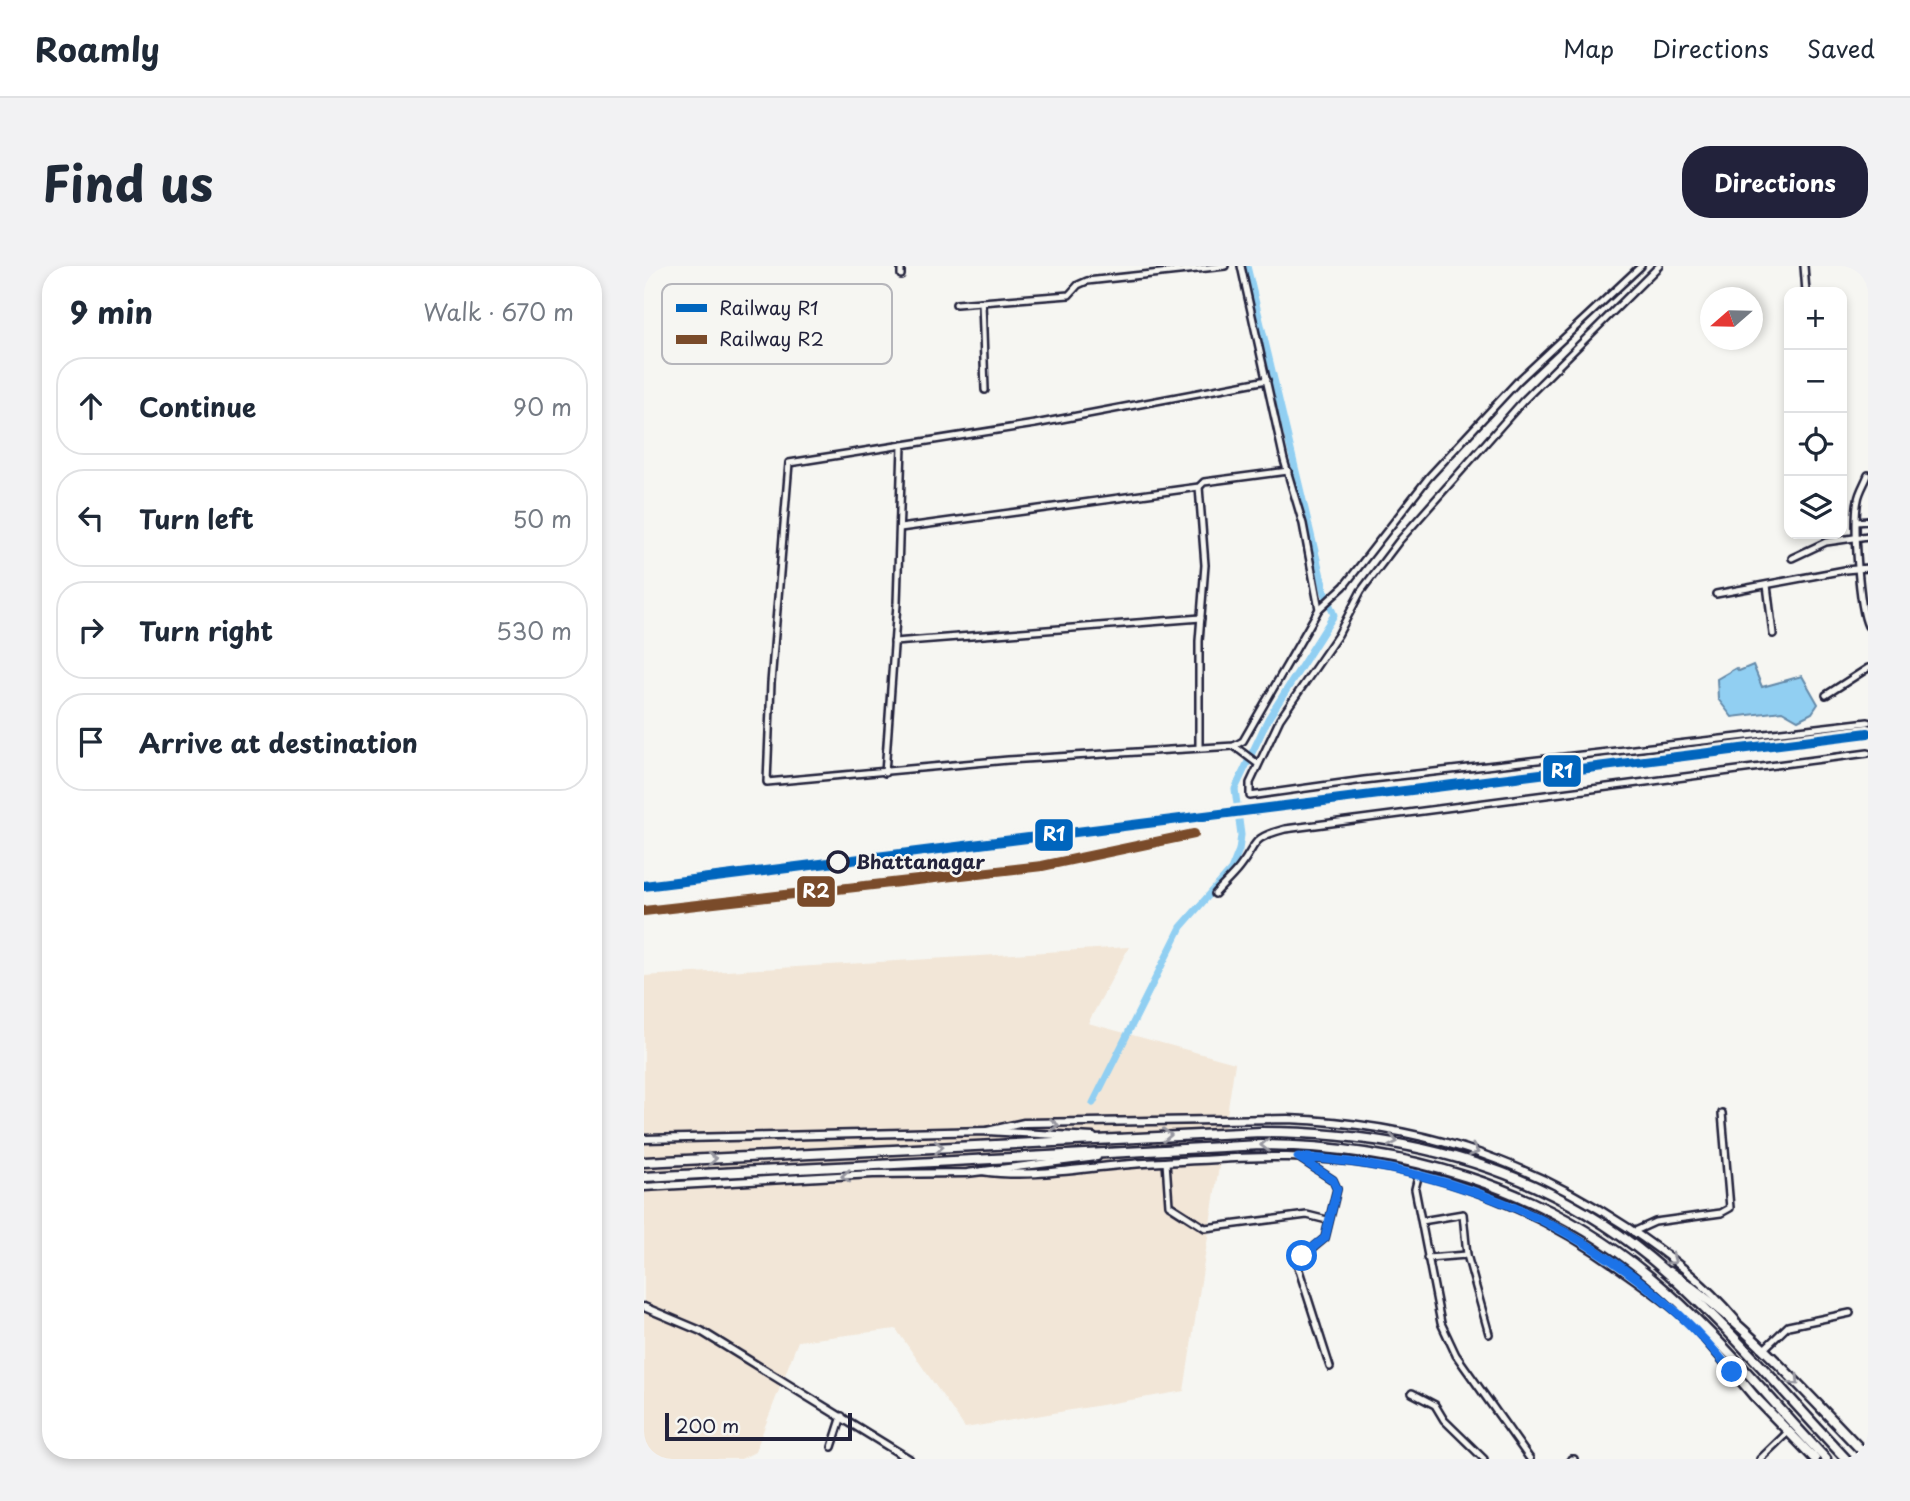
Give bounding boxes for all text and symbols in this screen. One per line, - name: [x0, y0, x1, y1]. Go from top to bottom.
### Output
- text: Roamly: [35, 23, 160, 73]
- text: Map: [1563, 30, 1614, 66]
- text: Directions: [1652, 30, 1769, 66]
- text: Saved: [1807, 30, 1875, 66]
- text: Find us: [42, 145, 213, 219]
- button: Directions: [1682, 146, 1868, 218]
- legend: [662, 284, 892, 364]
- north arrow: [1700, 287, 1763, 350]
- map controls: [1784, 287, 1847, 539]
- button: +: [1784, 287, 1847, 350]
- text: 9 min: [70, 289, 153, 334]
- text: Railway R1: [719, 293, 819, 321]
- text: Walk · 670 m: [423, 294, 574, 329]
- text: Railway R2: [719, 324, 824, 352]
- button: −: [1784, 350, 1847, 413]
- icon: ahead: [72, 387, 110, 425]
- text: Continue: [139, 387, 256, 426]
- text: 90 m: [513, 389, 572, 424]
- button: locate: [1784, 413, 1847, 476]
- button: layers: [1784, 476, 1847, 539]
- icon: left: [72, 499, 110, 537]
- text: Turn left: [139, 499, 254, 538]
- text: 50 m: [512, 501, 572, 536]
- icon: right: [72, 611, 110, 649]
- text: Turn right: [139, 611, 273, 650]
- text: 530 m: [496, 613, 572, 648]
- icon: arrive: [72, 723, 110, 761]
- text: Arrive at destination: [139, 723, 418, 762]
- line badge: R1: [1542, 754, 1582, 788]
- text: R1: [1551, 756, 1573, 784]
- line badge: R1: [1034, 818, 1074, 852]
- text: R1: [1043, 819, 1065, 847]
- place label: Bhattanagar: [856, 847, 985, 875]
- marker: Bhattanagar: [827, 851, 849, 873]
- line badge: R2: [796, 875, 836, 908]
- text: R2: [802, 876, 830, 904]
- one-way arrow: [1049, 1117, 1060, 1132]
- one-way arrow: [1161, 1128, 1172, 1143]
- one-way arrow: [1387, 1133, 1399, 1148]
- one-way arrow: [1259, 1137, 1269, 1153]
- one-way arrow: [934, 1140, 945, 1155]
- one-way arrow: [1467, 1143, 1479, 1157]
- one-way arrow: [707, 1152, 718, 1167]
- one-way arrow: [840, 1168, 851, 1183]
- route start: [1286, 1240, 1317, 1271]
- one-way arrow: [1664, 1251, 1677, 1264]
- route end: [1716, 1356, 1747, 1387]
- one-way arrow: [1787, 1373, 1800, 1386]
- scale bar: [665, 1410, 852, 1442]
- text: 200 m: [676, 1411, 739, 1439]

